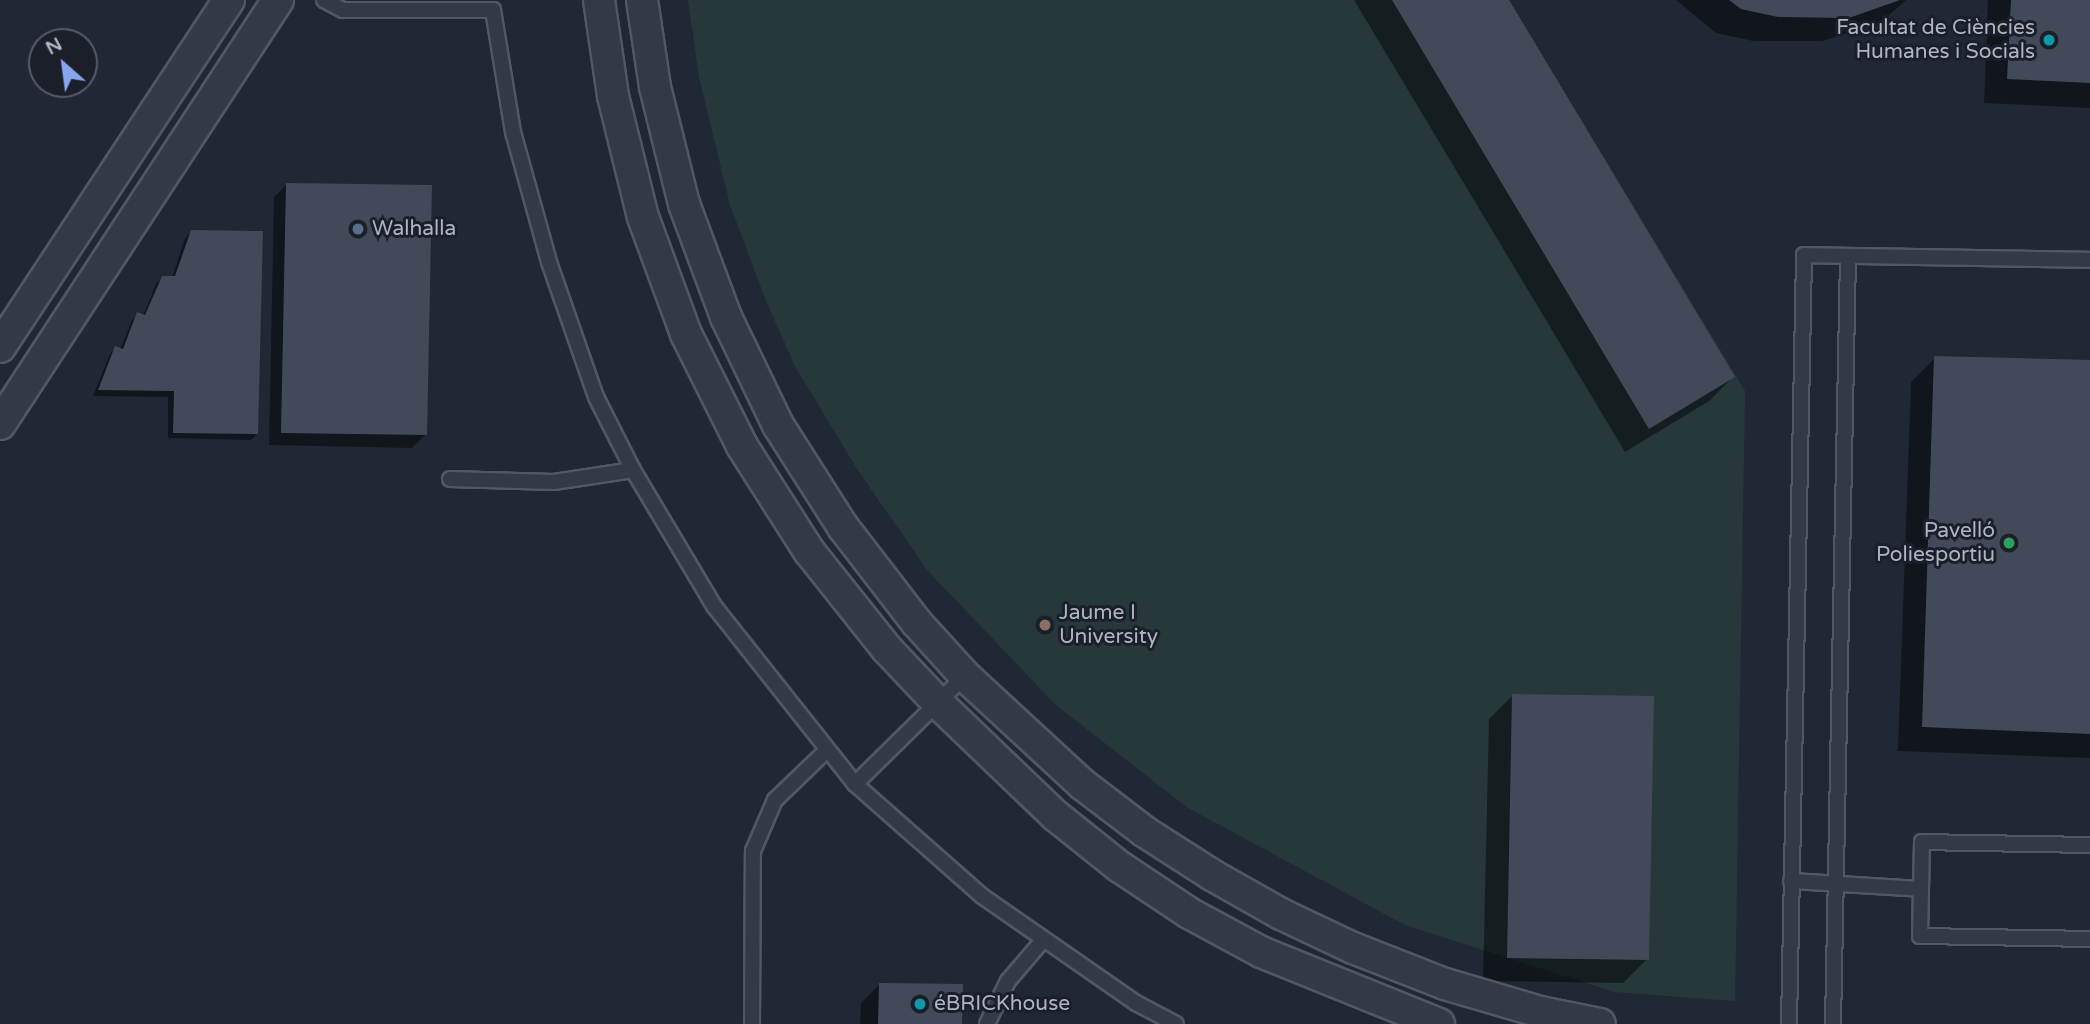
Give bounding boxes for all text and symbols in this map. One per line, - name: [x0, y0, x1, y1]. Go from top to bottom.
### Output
- place label: Facultat de Ciències Humanes i Socials: [1836, 15, 2035, 65]
- north arrow: [28, 28, 98, 98]
- marker: Facultat de Ciències Humanes i Socials: [2041, 32, 2057, 48]
- text: N: [42, 33, 66, 60]
- place label: Walhalla: [372, 216, 456, 242]
- marker: Walhalla: [350, 221, 366, 237]
- place label: Pavelló Poliesportiu: [1876, 518, 1995, 568]
- marker: Pavelló Poliesportiu: [2001, 535, 2017, 551]
- place label: Jaume I University: [1059, 600, 1158, 650]
- marker: Jaume I University: [1037, 617, 1053, 633]
- place label: éBRICKhouse: [934, 991, 1070, 1017]
- marker: éBRICKhouse: [912, 996, 928, 1012]

